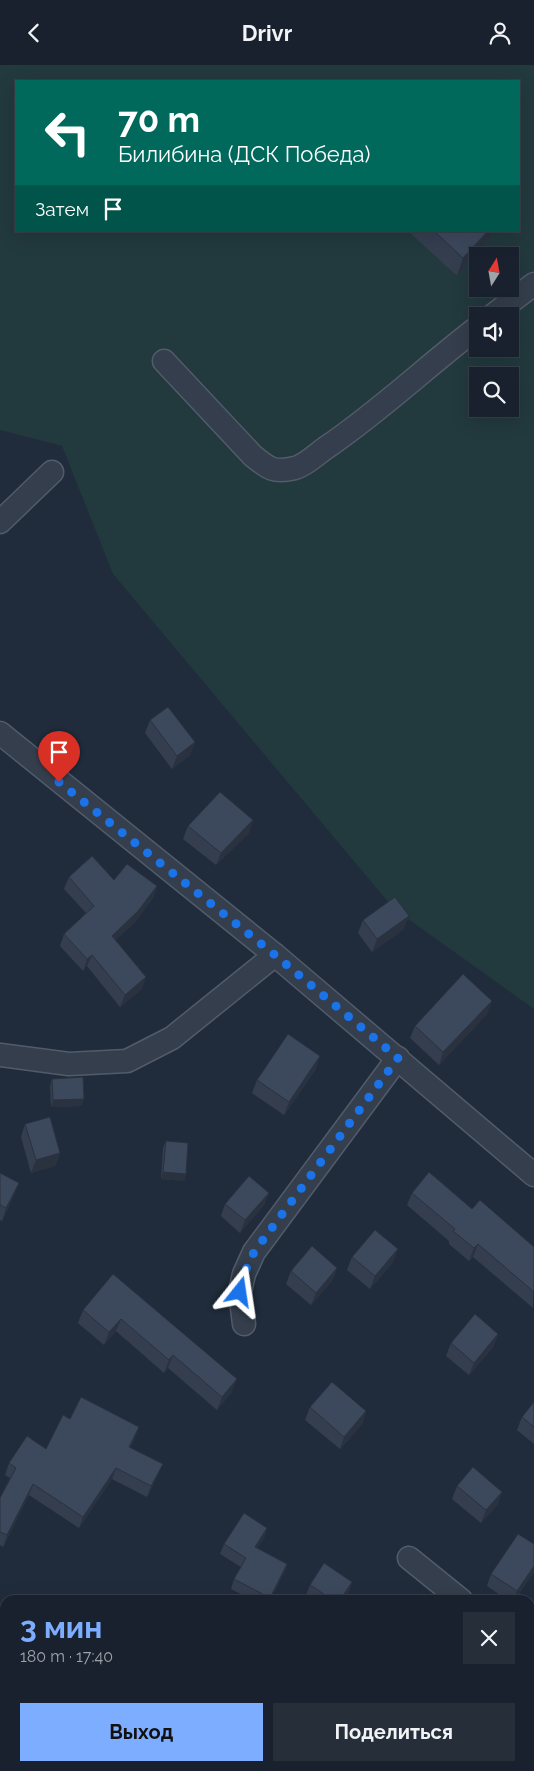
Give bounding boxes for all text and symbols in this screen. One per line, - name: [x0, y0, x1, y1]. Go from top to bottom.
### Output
- icon: back: [20, 19, 48, 47]
- icon: person: [486, 19, 514, 47]
- text: Drivr: [242, 20, 292, 46]
- text: 70 m: [118, 99, 200, 140]
- icon: left: [35, 100, 100, 165]
- text: Билибина (ДСК Победа): [118, 141, 370, 167]
- icon: arrive: [99, 195, 127, 223]
- text: Затем: [35, 198, 89, 220]
- north arrow: [469, 247, 519, 297]
- map controls: [469, 247, 519, 417]
- button: sound: [469, 307, 519, 357]
- button: search: [469, 367, 519, 417]
- pin: [38, 731, 80, 782]
- icon: arrive: [45, 738, 73, 766]
- position arrow: [213, 1265, 265, 1317]
- text: 3 мин: [20, 1610, 102, 1645]
- button: close: [463, 1612, 515, 1664]
- text: 180 m · 17:40: [20, 1647, 113, 1666]
- button: Выход: [20, 1703, 263, 1761]
- button: Поделиться: [273, 1703, 515, 1761]

